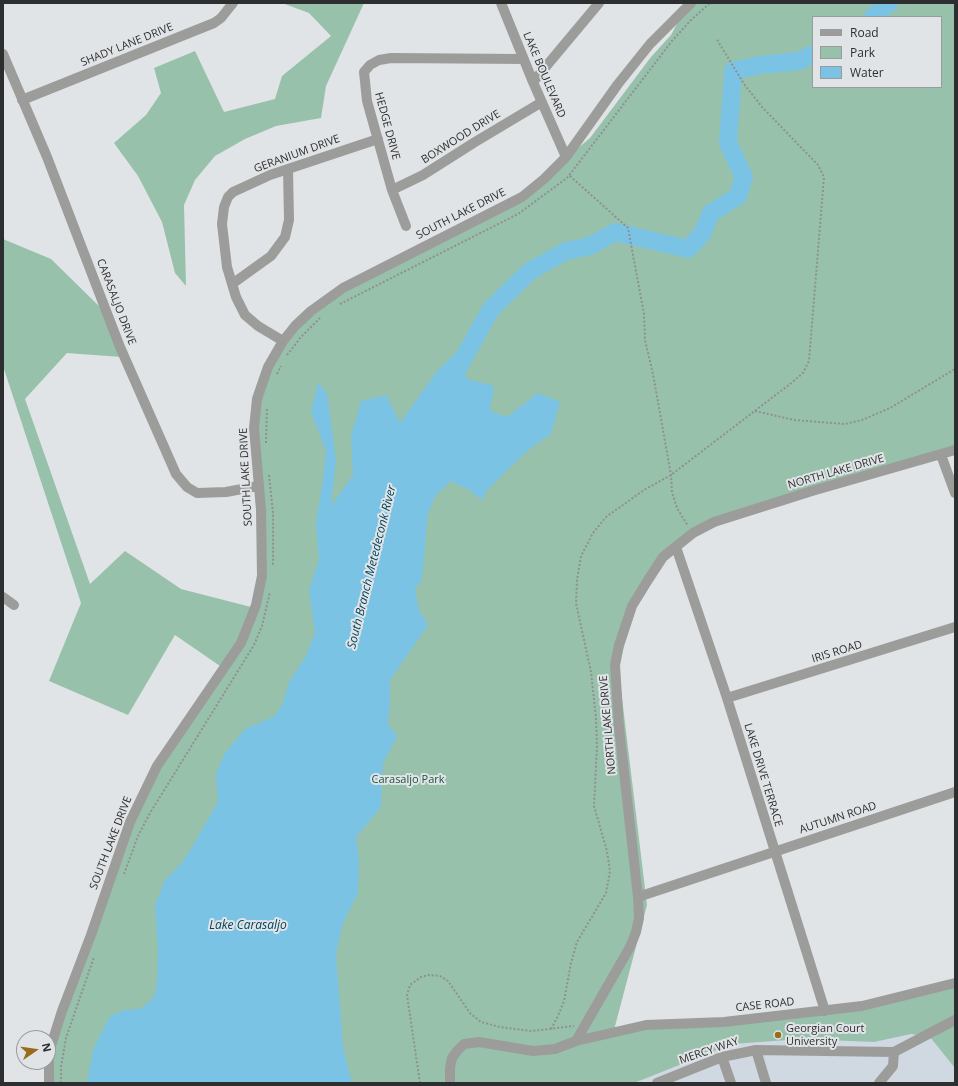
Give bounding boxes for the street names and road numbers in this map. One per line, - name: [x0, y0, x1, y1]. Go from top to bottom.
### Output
- street label: SHADY LANE DRIVE: [79, 20, 175, 70]
- street label: LAKE BOULEVARD: [520, 30, 568, 120]
- street label: HEDGE DRIVE: [372, 91, 402, 161]
- street label: BOXWOOD DRIVE: [419, 107, 503, 167]
- street label: GERANIUM DRIVE: [252, 132, 342, 176]
- street label: SOUTH LAKE DRIVE: [414, 186, 508, 242]
- street label: CARASALJO DRIVE: [93, 257, 139, 347]
- street label: SOUTH LAKE DRIVE: [237, 427, 255, 527]
- street label: NORTH LAKE DRIVE: [786, 452, 886, 492]
- street label: IRIS ROAD: [810, 638, 864, 666]
- street label: NORTH LAKE DRIVE: [597, 675, 619, 775]
- street label: LAKE DRIVE TERRACE: [741, 722, 785, 828]
- street label: SOUTH LAKE DRIVE: [87, 795, 135, 891]
- street label: AUTUMN ROAD: [798, 799, 878, 837]
- street label: CASE ROAD: [735, 995, 795, 1015]
- street label: MERCY WAY: [678, 1035, 740, 1067]

